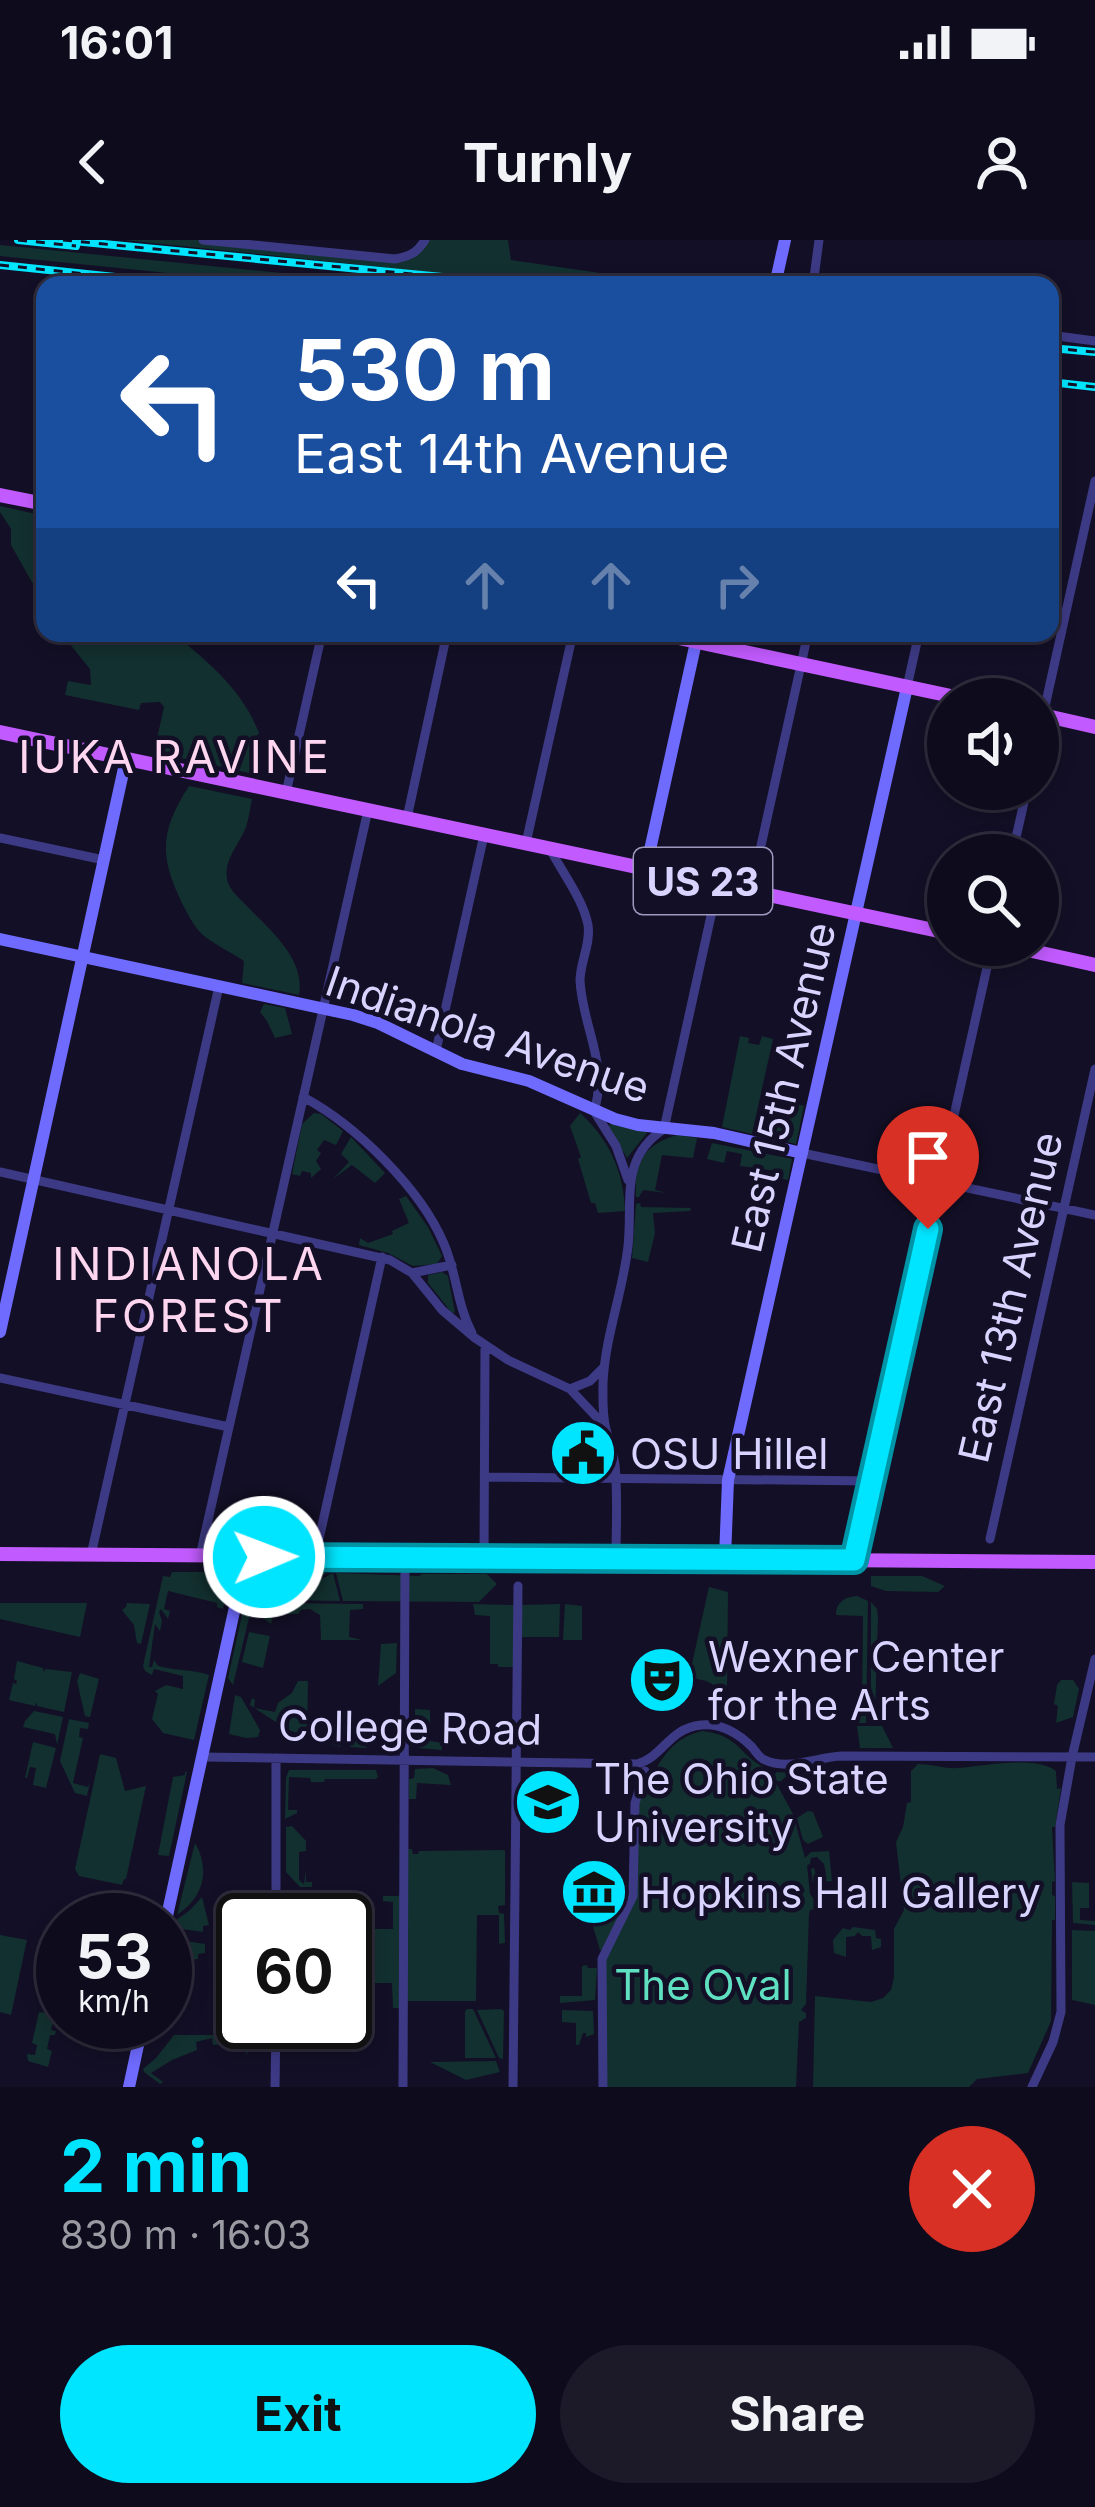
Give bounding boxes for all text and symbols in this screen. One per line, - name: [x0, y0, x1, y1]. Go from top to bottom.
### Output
- text: 16:01: [60, 15, 173, 70]
- icon: back: [60, 129, 126, 195]
- icon: person: [969, 129, 1035, 195]
- text: Turnly: [463, 130, 632, 195]
- text: 530 m: [294, 319, 555, 420]
- icon: left: [96, 324, 252, 480]
- text: East 14th Avenue: [294, 421, 729, 486]
- icon: left: [326, 552, 392, 618]
- icon: ahead: [452, 552, 518, 618]
- icon: ahead: [578, 552, 644, 618]
- icon: right: [704, 552, 770, 618]
- map controls: [927, 678, 1059, 966]
- button: sound: [927, 678, 1059, 810]
- district label: IUKA RAVINE: [18, 729, 332, 784]
- button: search: [927, 834, 1059, 966]
- road number: US 23: [634, 848, 772, 914]
- street label: East 15th Avenue: [720, 917, 846, 1257]
- street label: Indianola Avenue: [320, 955, 656, 1113]
- pin: [877, 1106, 979, 1229]
- icon: arrive: [895, 1124, 961, 1190]
- street label: East 13th Avenue: [947, 1127, 1073, 1467]
- district label: INDIANOLA FOREST: [52, 1236, 326, 1343]
- public building icon: OSU Hillel: [548, 1418, 618, 1488]
- place label: OSU Hillel: [630, 1428, 829, 1479]
- position arrow: [201, 1494, 327, 1620]
- place label: Wexner Center for the Arts: [708, 1631, 1004, 1730]
- theatre icon: Wexner Center for the Arts: [627, 1645, 697, 1715]
- street label: College Road: [278, 1699, 542, 1755]
- place label: The Ohio State University: [594, 1753, 889, 1852]
- school or university icon: The Ohio State University: [513, 1767, 583, 1837]
- museum icon: Hopkins Hall Gallery: [559, 1857, 629, 1927]
- place label: Hopkins Hall Gallery: [640, 1867, 1041, 1918]
- speed limit sign: 60: [216, 1893, 372, 2049]
- text: 53: [75, 1920, 153, 1992]
- park label: The Oval: [614, 1959, 792, 2010]
- text: km/h: [78, 1983, 150, 2019]
- text: 2 min: [60, 2122, 252, 2209]
- button: close: [909, 2126, 1035, 2252]
- text: 830 m · 16:03: [60, 2211, 311, 2258]
- button: Exit: [60, 2345, 536, 2483]
- button: Share: [560, 2345, 1035, 2483]

